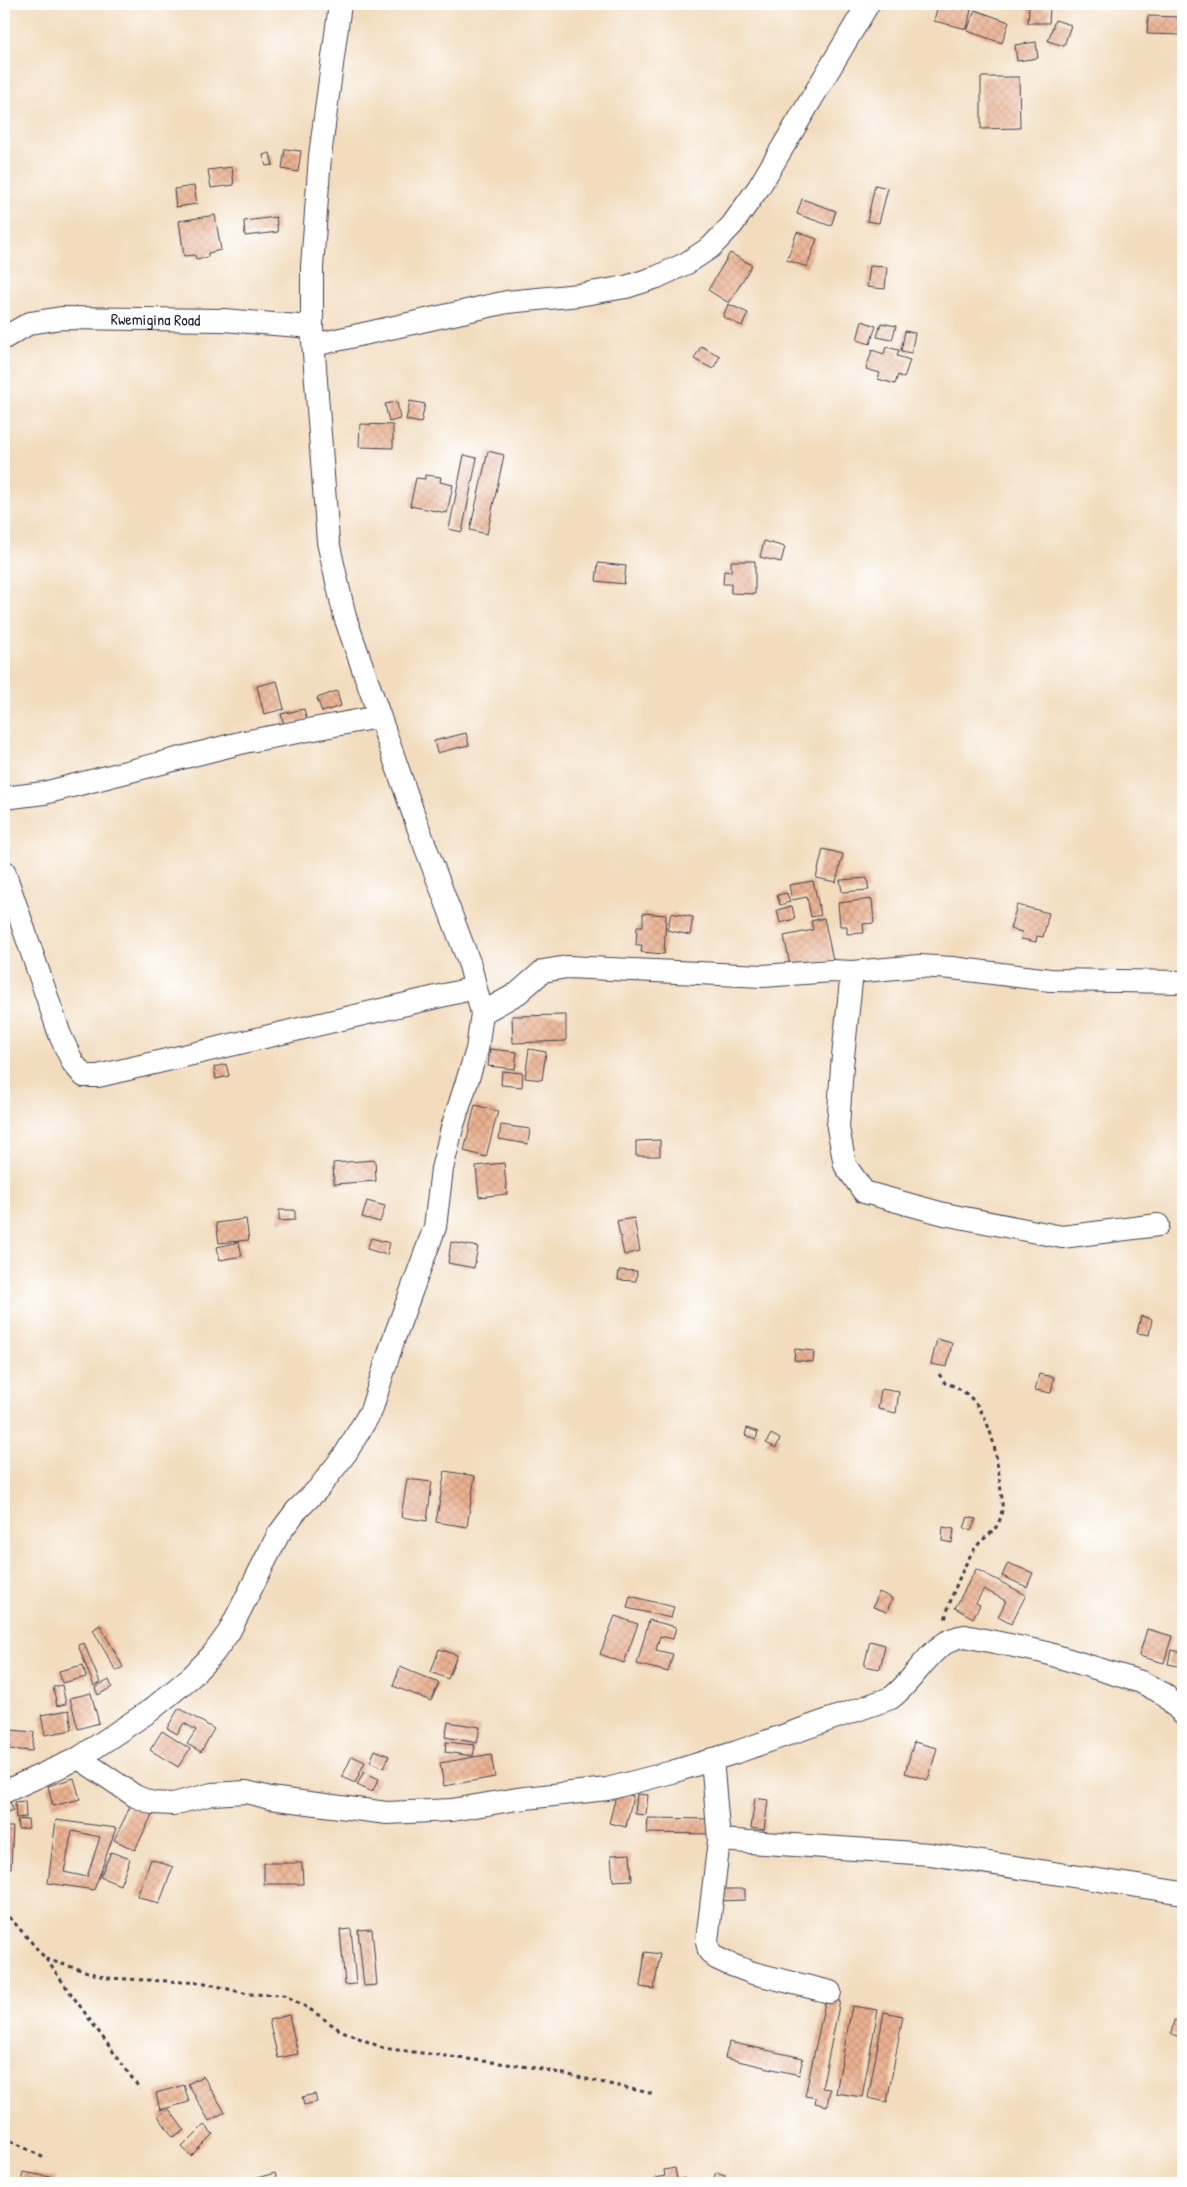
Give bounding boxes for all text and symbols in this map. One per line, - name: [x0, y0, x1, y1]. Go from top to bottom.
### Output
- street label: Rwemigina Road: [111, 308, 201, 331]

